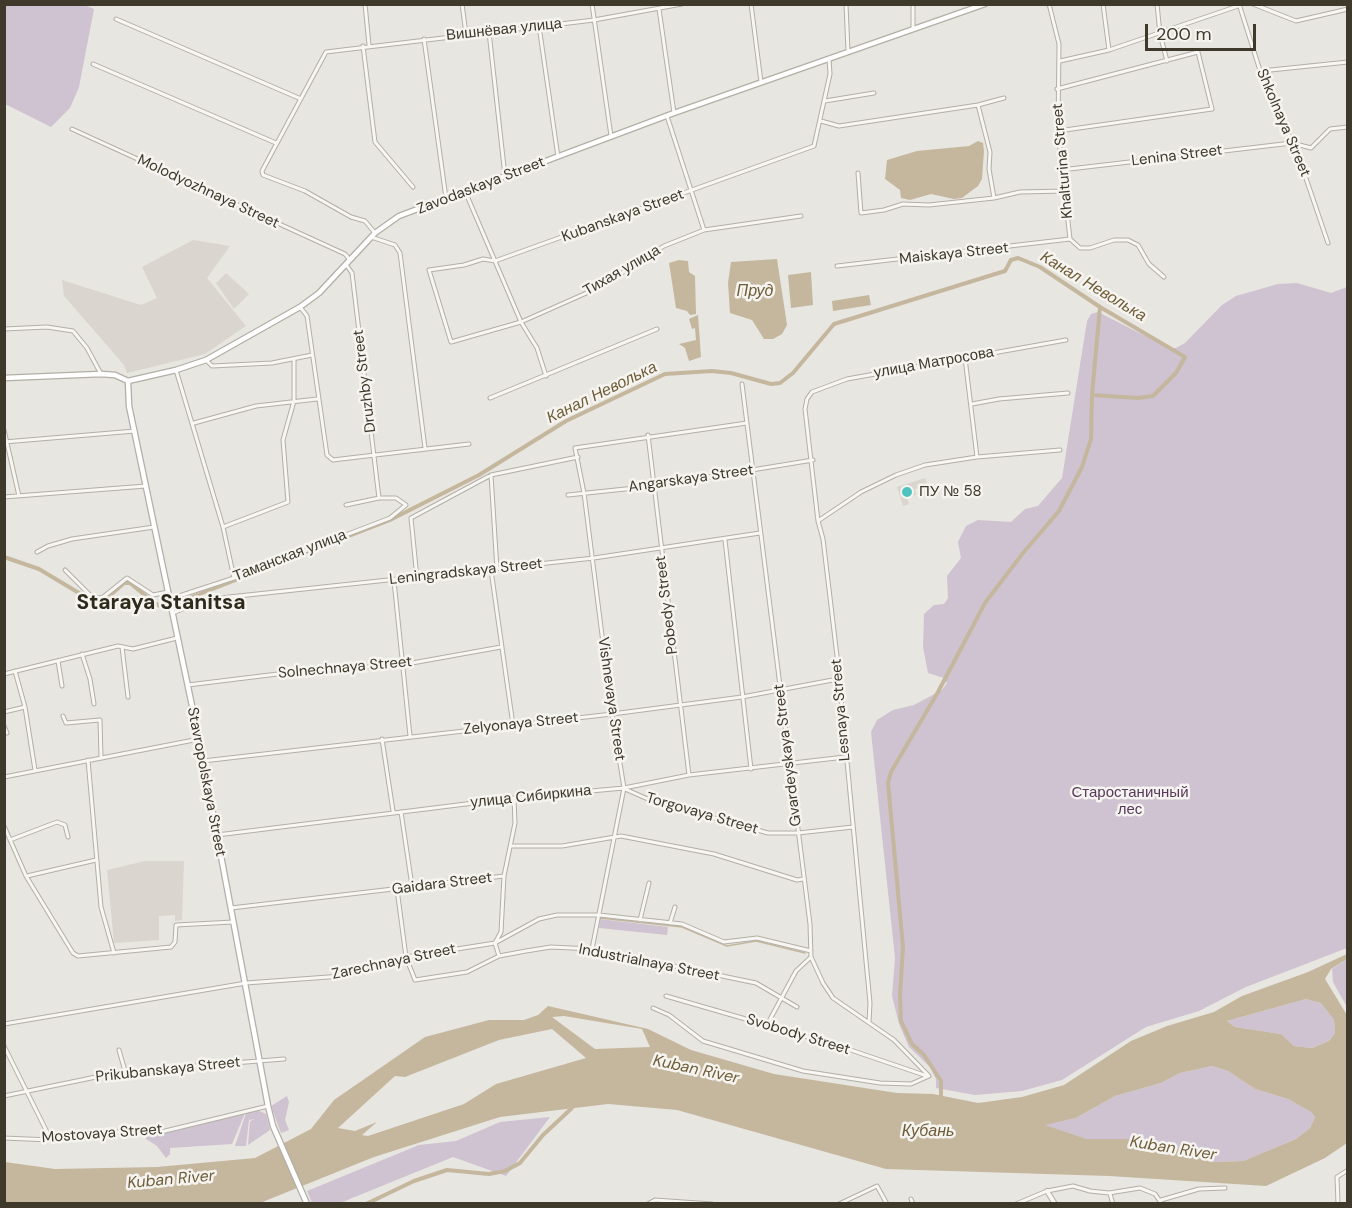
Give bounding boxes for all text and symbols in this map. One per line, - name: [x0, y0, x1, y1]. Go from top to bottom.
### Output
- scale bar: [1148, 12, 1259, 50]
- street label: Вишнёвая улица: [445, 15, 563, 45]
- text: 200 m: [1156, 22, 1212, 46]
- street label: Shkolnaya Street: [1252, 66, 1314, 180]
- street label: Khalturina Street: [1049, 103, 1077, 219]
- street label: Lenina Street: [1130, 141, 1224, 171]
- street label: Molodyozhnaya Street: [134, 151, 282, 233]
- street label: Zavodaskaya Street: [415, 153, 547, 219]
- street label: Kubanskaya Street: [559, 186, 687, 246]
- street label: Maiskaya Street: [898, 239, 1010, 269]
- street label: Тихая улица: [580, 242, 664, 300]
- water label: Канал Неволька: [1037, 248, 1149, 326]
- water label: Пруд: [737, 282, 773, 302]
- street label: Druzhby Street: [350, 328, 380, 434]
- street label: улица Матросова: [873, 344, 995, 382]
- water label: Канал Неволька: [544, 358, 660, 428]
- street label: Angarskaya Street: [627, 461, 755, 497]
- place label: ПУ № 58: [919, 483, 982, 501]
- marker: ПУ № 58: [900, 485, 914, 499]
- street label: Таманская улица: [231, 526, 349, 586]
- street label: Leningradskaya Street: [389, 555, 543, 589]
- street label: Pobedy Street: [652, 555, 682, 655]
- district label: Staraya Stanitsa: [76, 590, 246, 616]
- street label: Vishnevaya Street: [593, 636, 629, 762]
- street label: Solnechnaya Street: [277, 653, 413, 683]
- street label: Lesnaya Street: [828, 658, 854, 762]
- street label: Gvardeyskaya Street: [770, 683, 806, 827]
- street label: Stavropolskaya Street: [183, 706, 229, 858]
- street label: Zelyonaya Street: [463, 709, 579, 739]
- street label: улица Сибиркина: [470, 782, 592, 812]
- park label: Старостаничный лес: [1071, 784, 1189, 819]
- street label: Torgovaya Street: [644, 789, 760, 839]
- street label: Gaidara Street: [391, 869, 493, 899]
- street label: Zarechnaya Street: [330, 940, 458, 984]
- street label: Industrialnaya Street: [577, 941, 721, 985]
- street label: Svobody Street: [744, 1011, 852, 1059]
- water label: Kuban River: [651, 1052, 741, 1088]
- street label: Prikubanskaya Street: [95, 1053, 241, 1087]
- street label: Mostovaya Street: [41, 1121, 163, 1147]
- water label: Кубань: [902, 1122, 954, 1142]
- water label: Kuban River: [1128, 1133, 1218, 1165]
- water label: Kuban River: [127, 1167, 215, 1193]

